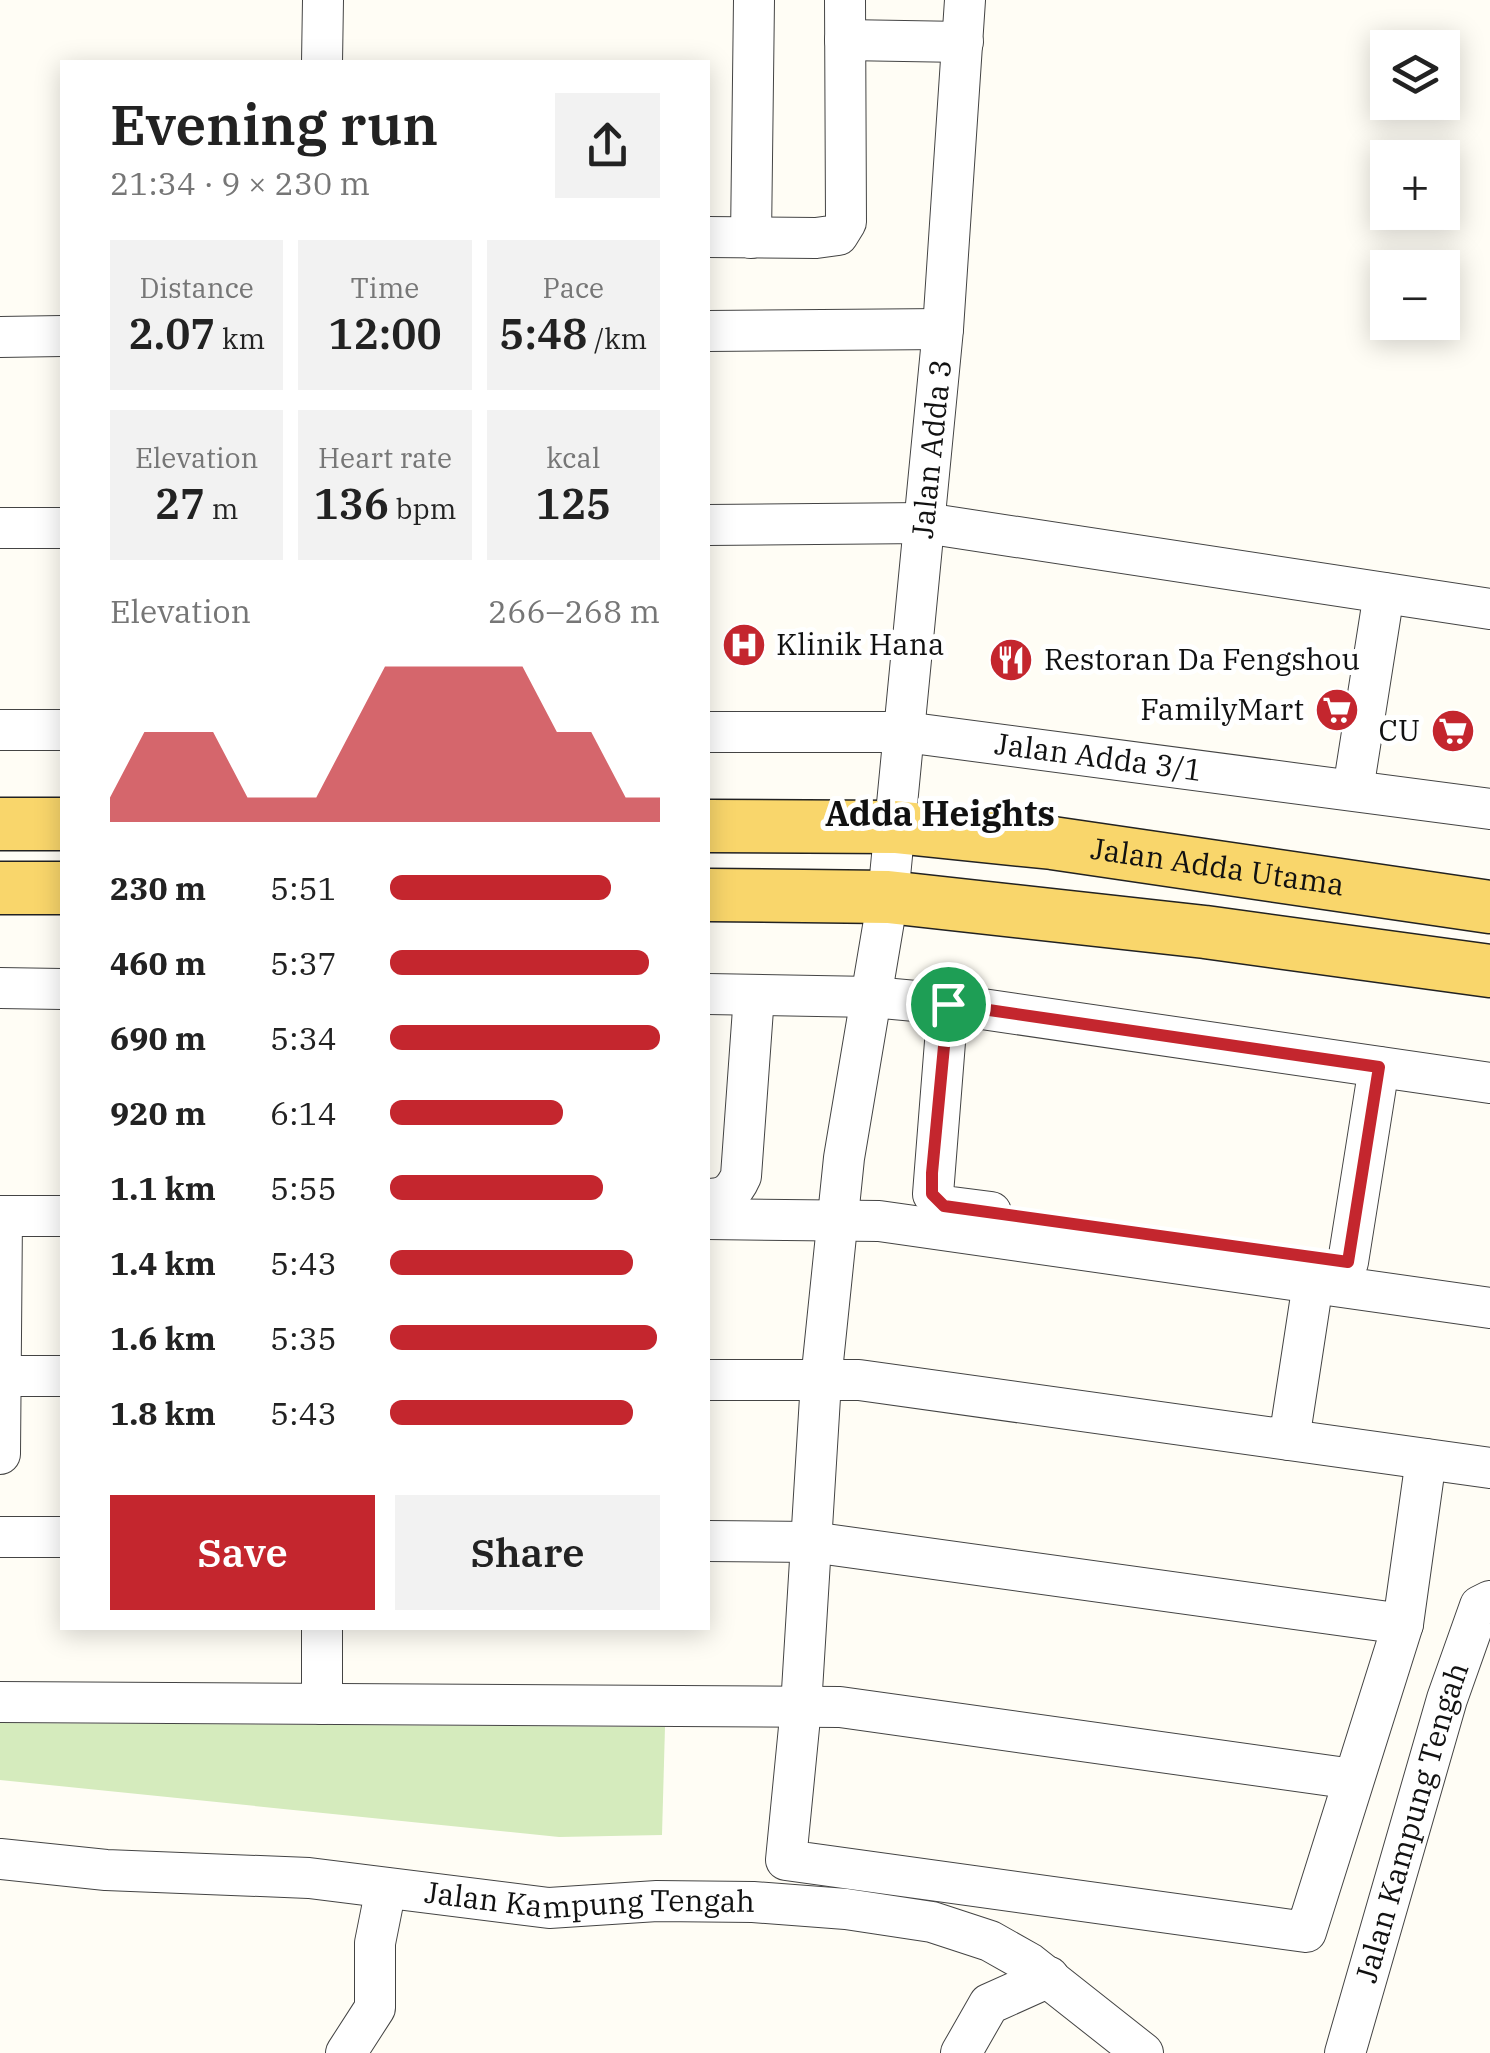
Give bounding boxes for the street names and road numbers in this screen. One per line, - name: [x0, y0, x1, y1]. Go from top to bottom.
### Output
- street label: Jalan Adda 3: [902, 357, 959, 540]
- street label: Jalan Adda 3/1: [992, 723, 1205, 789]
- street label: Jalan Adda Utama: [1088, 828, 1347, 903]
- street label: Jalan Kampung Tengah: [1345, 1657, 1476, 1987]
- street label: Jalan Kampung Tengah: [422, 1872, 755, 1926]

